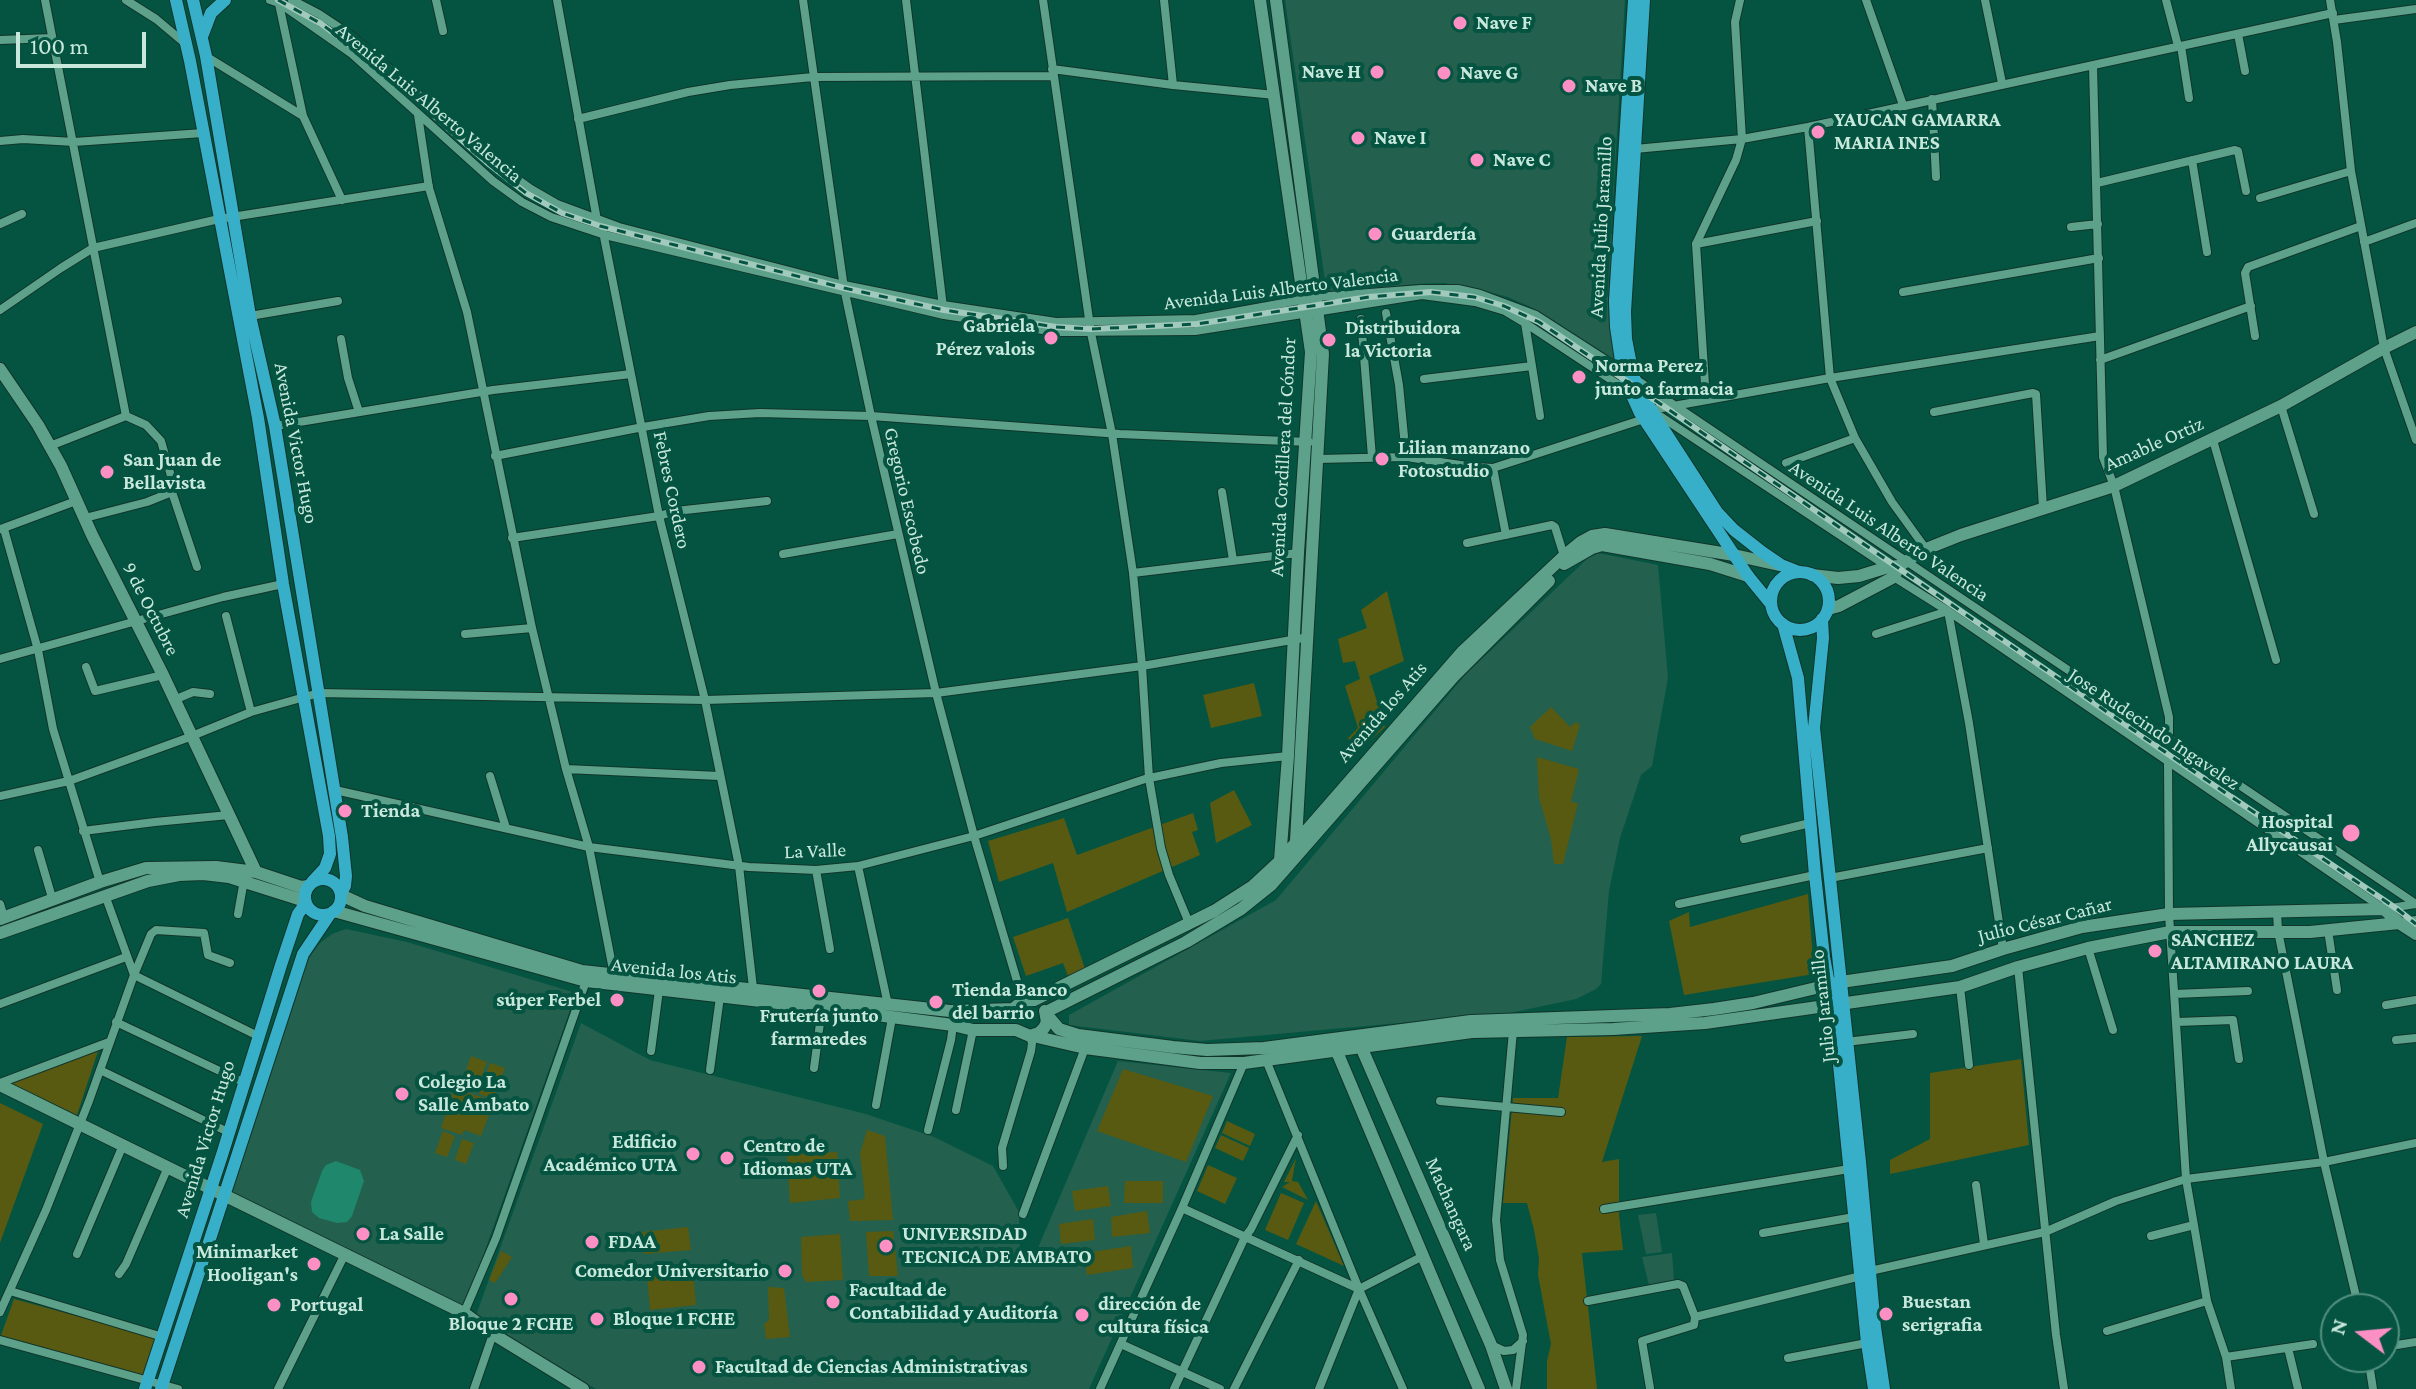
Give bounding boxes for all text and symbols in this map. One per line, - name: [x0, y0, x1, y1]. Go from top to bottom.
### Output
- place label: Nave F: [1476, 11, 1532, 35]
- marker: Nave F: [1451, 14, 1469, 32]
- scale bar: [20, 16, 150, 66]
- street label: Avenida Luis Alberto Valencia: [331, 18, 527, 188]
- text: 100 m: [30, 32, 89, 59]
- place label: Nave H: [1302, 60, 1361, 84]
- place label: Nave G: [1460, 61, 1518, 85]
- marker: Nave H: [1368, 63, 1386, 81]
- marker: Nave G: [1435, 64, 1453, 82]
- place label: Nave B: [1585, 74, 1642, 98]
- marker: Nave B: [1560, 77, 1578, 95]
- place label: YAUCAN GAMARRA MARIA INES: [1834, 108, 2001, 155]
- marker: YAUCAN GAMARRA MARIA INES: [1809, 123, 1827, 141]
- place label: Nave I: [1374, 126, 1426, 150]
- marker: Nave I: [1349, 129, 1367, 147]
- street label: Avenida Julio Jaramillo: [1584, 136, 1618, 318]
- place label: Nave C: [1493, 148, 1551, 172]
- marker: Nave C: [1468, 151, 1486, 169]
- place label: Guardería: [1391, 222, 1476, 246]
- marker: Guardería: [1366, 225, 1384, 243]
- street label: Avenida Luis Alberto Valencia: [1162, 263, 1400, 315]
- place label: Gabriela Pérez valois: [936, 314, 1035, 361]
- place label: Distribuidora la Victoria: [1345, 316, 1461, 363]
- marker: Gabriela Pérez valois: [1042, 329, 1060, 347]
- marker: Distribuidora la Victoria: [1320, 331, 1338, 349]
- street label: Avenida Cordillera del Cóndor: [1265, 337, 1301, 577]
- place label: Norma Perez junto a farmacia: [1595, 354, 1734, 401]
- street label: Avenida Victor Hugo: [269, 361, 323, 525]
- marker: Norma Perez junto a farmacia: [1570, 368, 1588, 386]
- street label: Amable Ortiz: [2101, 412, 2207, 476]
- street label: Gregorio Escobedo: [878, 425, 936, 577]
- street label: Febres Cordero: [648, 429, 696, 551]
- place label: Lilian manzano Fotostudio: [1398, 436, 1530, 483]
- place label: San Juan de Bellavista: [123, 448, 221, 495]
- marker: Lilian manzano Fotostudio: [1373, 450, 1391, 468]
- street label: Avenida Luis Alberto Valencia: [1785, 455, 1993, 607]
- marker: San Juan de Bellavista: [98, 463, 116, 481]
- street label: 9 de Octubre: [117, 558, 185, 660]
- street label: Avenida los Atis: [1332, 657, 1432, 767]
- street label: Jose Rudecindo Ingavelez: [2064, 663, 2244, 795]
- place label: Tienda: [361, 799, 420, 823]
- marker: Tienda: [336, 802, 354, 820]
- place label: Hospital Allycausai: [2246, 810, 2333, 857]
- marker: Hospital Allycausai: [2340, 822, 2362, 844]
- street label: La Valle: [784, 838, 846, 864]
- street label: Julio César Cañar: [1975, 892, 2115, 948]
- place label: SANCHEZ ALTAMIRANO LAURA: [2171, 928, 2353, 975]
- marker: SANCHEZ ALTAMIRANO LAURA: [2146, 942, 2164, 960]
- street label: Julio Jaramillo: [1805, 948, 1841, 1064]
- street label: Avenida los Atis: [610, 952, 738, 990]
- place label: Tienda Banco del barrio: [952, 978, 1067, 1025]
- marker: Frutería junto farmaredes: [810, 982, 828, 1000]
- place label: súper Ferbel: [496, 988, 601, 1012]
- marker: súper Ferbel: [608, 991, 626, 1009]
- marker: Tienda Banco del barrio: [927, 993, 945, 1011]
- place label: Frutería junto farmaredes: [759, 1004, 879, 1051]
- street label: Avenida Victor Hugo: [170, 1057, 240, 1221]
- place label: Colegio La Salle Ambato: [418, 1070, 529, 1117]
- marker: Colegio La Salle Ambato: [393, 1085, 411, 1103]
- place label: Edificio Académico UTA: [544, 1130, 677, 1177]
- place label: Centro de Idiomas UTA: [743, 1134, 852, 1181]
- marker: Edificio Académico UTA: [684, 1145, 702, 1163]
- marker: Centro de Idiomas UTA: [718, 1149, 736, 1167]
- street label: Machangara: [1420, 1154, 1482, 1254]
- place label: La Salle: [379, 1222, 444, 1246]
- place label: UNIVERSIDAD TECNICA DE AMBATO: [902, 1222, 1092, 1269]
- marker: La Salle: [354, 1225, 372, 1243]
- place label: FDAA: [608, 1230, 656, 1254]
- marker: FDAA: [583, 1233, 601, 1251]
- marker: UNIVERSIDAD TECNICA DE AMBATO: [877, 1237, 895, 1255]
- place label: Minimarket Hooligan's: [196, 1240, 298, 1287]
- marker: Minimarket Hooligan's: [305, 1255, 323, 1273]
- place label: Comedor Universitario: [575, 1259, 769, 1283]
- marker: Comedor Universitario: [776, 1262, 794, 1280]
- place label: Facultad de Contabilidad y Auditoría: [849, 1278, 1058, 1325]
- marker: Bloque 2 FCHE: [502, 1290, 520, 1308]
- place label: Buestan serigrafia: [1902, 1290, 1982, 1337]
- place label: dirección de cultura física: [1098, 1292, 1209, 1339]
- place label: Portugal: [290, 1293, 363, 1317]
- marker: Facultad de Contabilidad y Auditoría: [824, 1293, 842, 1311]
- north arrow: [2320, 1293, 2400, 1373]
- marker: Portugal: [265, 1296, 283, 1314]
- marker: Buestan serigrafia: [1877, 1305, 1895, 1323]
- marker: dirección de cultura física: [1073, 1306, 1091, 1324]
- place label: Bloque 1 FCHE: [613, 1307, 735, 1331]
- marker: Bloque 1 FCHE: [588, 1310, 606, 1328]
- place label: Bloque 2 FCHE: [449, 1312, 573, 1336]
- text: N: [2324, 1316, 2352, 1337]
- place label: Facultad de Ciencias Administrativas: [715, 1355, 1028, 1379]
- marker: Facultad de Ciencias Administrativas: [690, 1358, 708, 1376]

